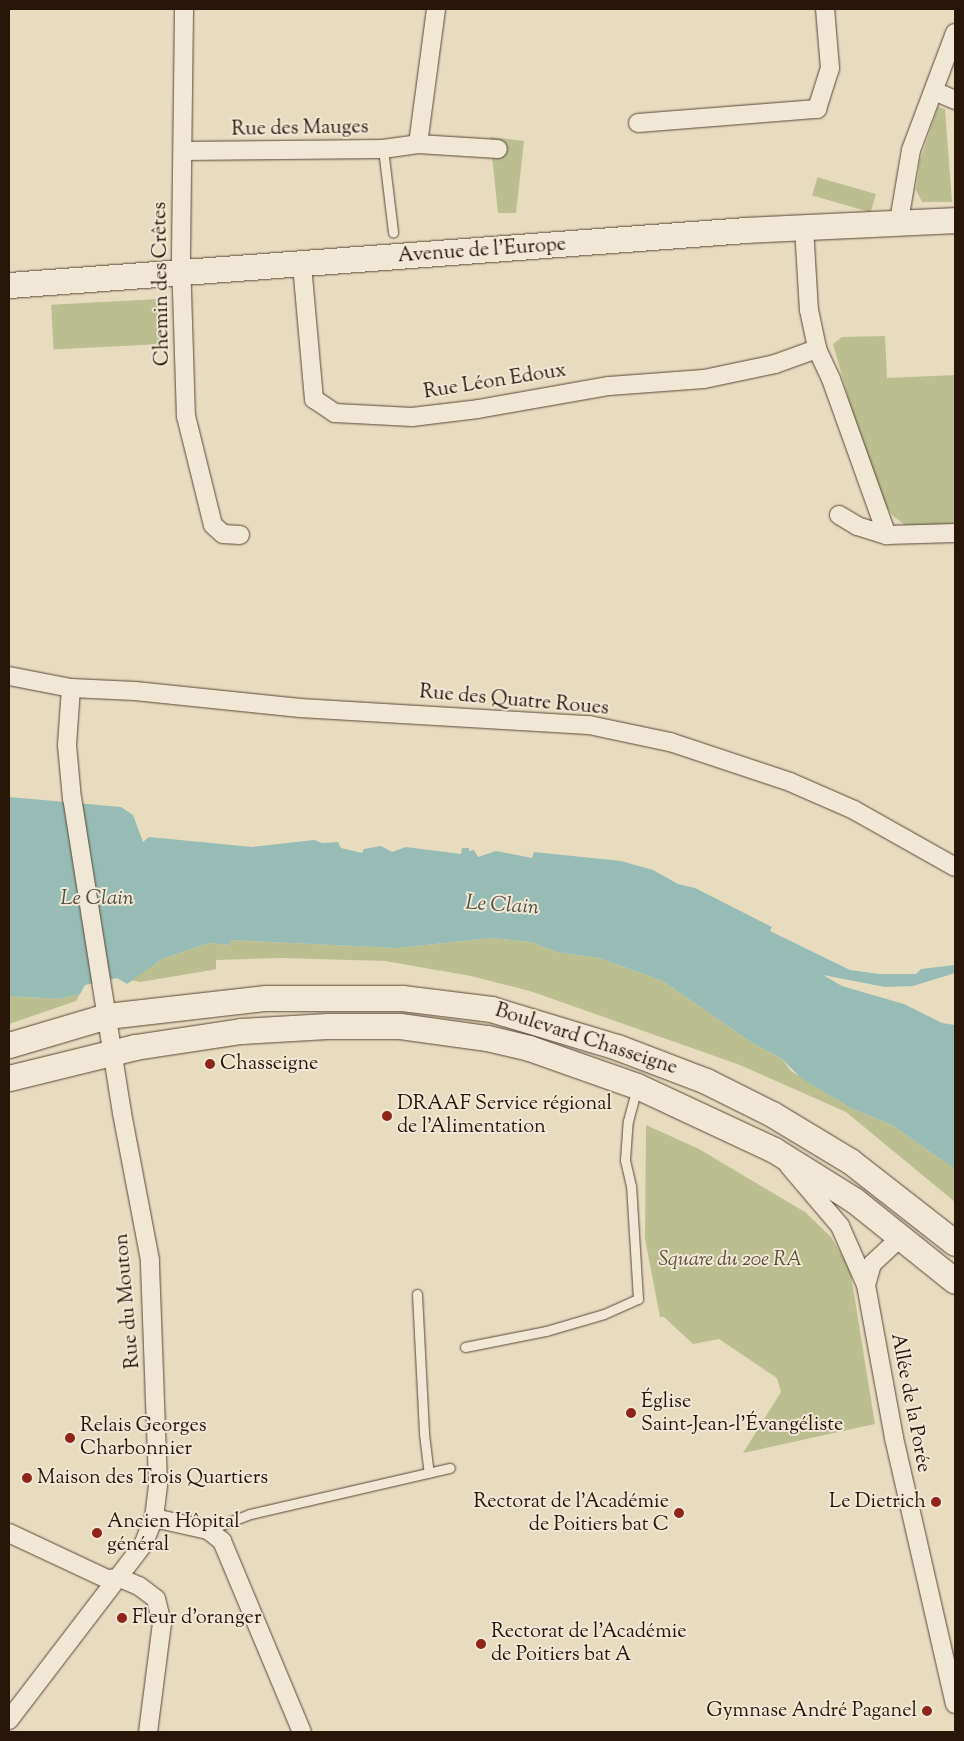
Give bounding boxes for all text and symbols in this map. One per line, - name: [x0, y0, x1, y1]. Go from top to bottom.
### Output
- street label: Rue des Mauges: [231, 116, 369, 142]
- street label: Chemin des Crêtes: [149, 202, 175, 366]
- street label: Avenue de l'Europe: [397, 233, 567, 269]
- street label: Rue Léon Edoux: [422, 359, 568, 405]
- street label: Rue des Quatre Roues: [418, 681, 610, 721]
- water label: Le Clain: [60, 886, 134, 912]
- water label: Le Clain: [464, 891, 540, 921]
- street label: Boulevard Chasseigne: [492, 999, 680, 1081]
- place label: Chasseigne: [220, 1052, 318, 1076]
- marker: Chasseigne: [204, 1058, 216, 1070]
- place label: DRAAF Service régional de l'Alimentation: [397, 1092, 612, 1139]
- marker: DRAAF Service régional de l'Alimentation: [381, 1110, 393, 1122]
- street label: Rue du Mouton: [110, 1232, 146, 1370]
- park label: Square du 20e RA: [658, 1248, 802, 1272]
- street label: Allée de la Porée: [885, 1331, 935, 1475]
- place label: Église Saint-Jean-l'Évangéliste: [641, 1390, 843, 1437]
- marker: Église Saint-Jean-l'Évangéliste: [625, 1407, 637, 1419]
- place label: Relais Georges Charbonnier: [80, 1414, 207, 1461]
- marker: Relais Georges Charbonnier: [64, 1432, 76, 1444]
- place label: Maison des Trois Quartiers: [37, 1466, 268, 1490]
- marker: Maison des Trois Quartiers: [21, 1472, 33, 1484]
- place label: Rectorat de l'Académie de Poitiers bat C: [473, 1490, 669, 1537]
- place label: Le Dietrich: [829, 1490, 926, 1514]
- marker: Le Dietrich: [930, 1496, 942, 1508]
- marker: Rectorat de l'Académie de Poitiers bat C: [673, 1507, 685, 1519]
- place label: Ancien Hôpital général: [107, 1510, 240, 1557]
- marker: Ancien Hôpital général: [91, 1527, 103, 1539]
- place label: Fleur d'oranger: [132, 1606, 261, 1630]
- marker: Fleur d'oranger: [116, 1612, 128, 1624]
- place label: Rectorat de l'Académie de Poitiers bat A: [491, 1620, 687, 1667]
- marker: Rectorat de l'Académie de Poitiers bat A: [475, 1638, 487, 1650]
- place label: Gymnase André Paganel: [706, 1699, 917, 1723]
- marker: Gymnase André Paganel: [921, 1705, 933, 1717]

